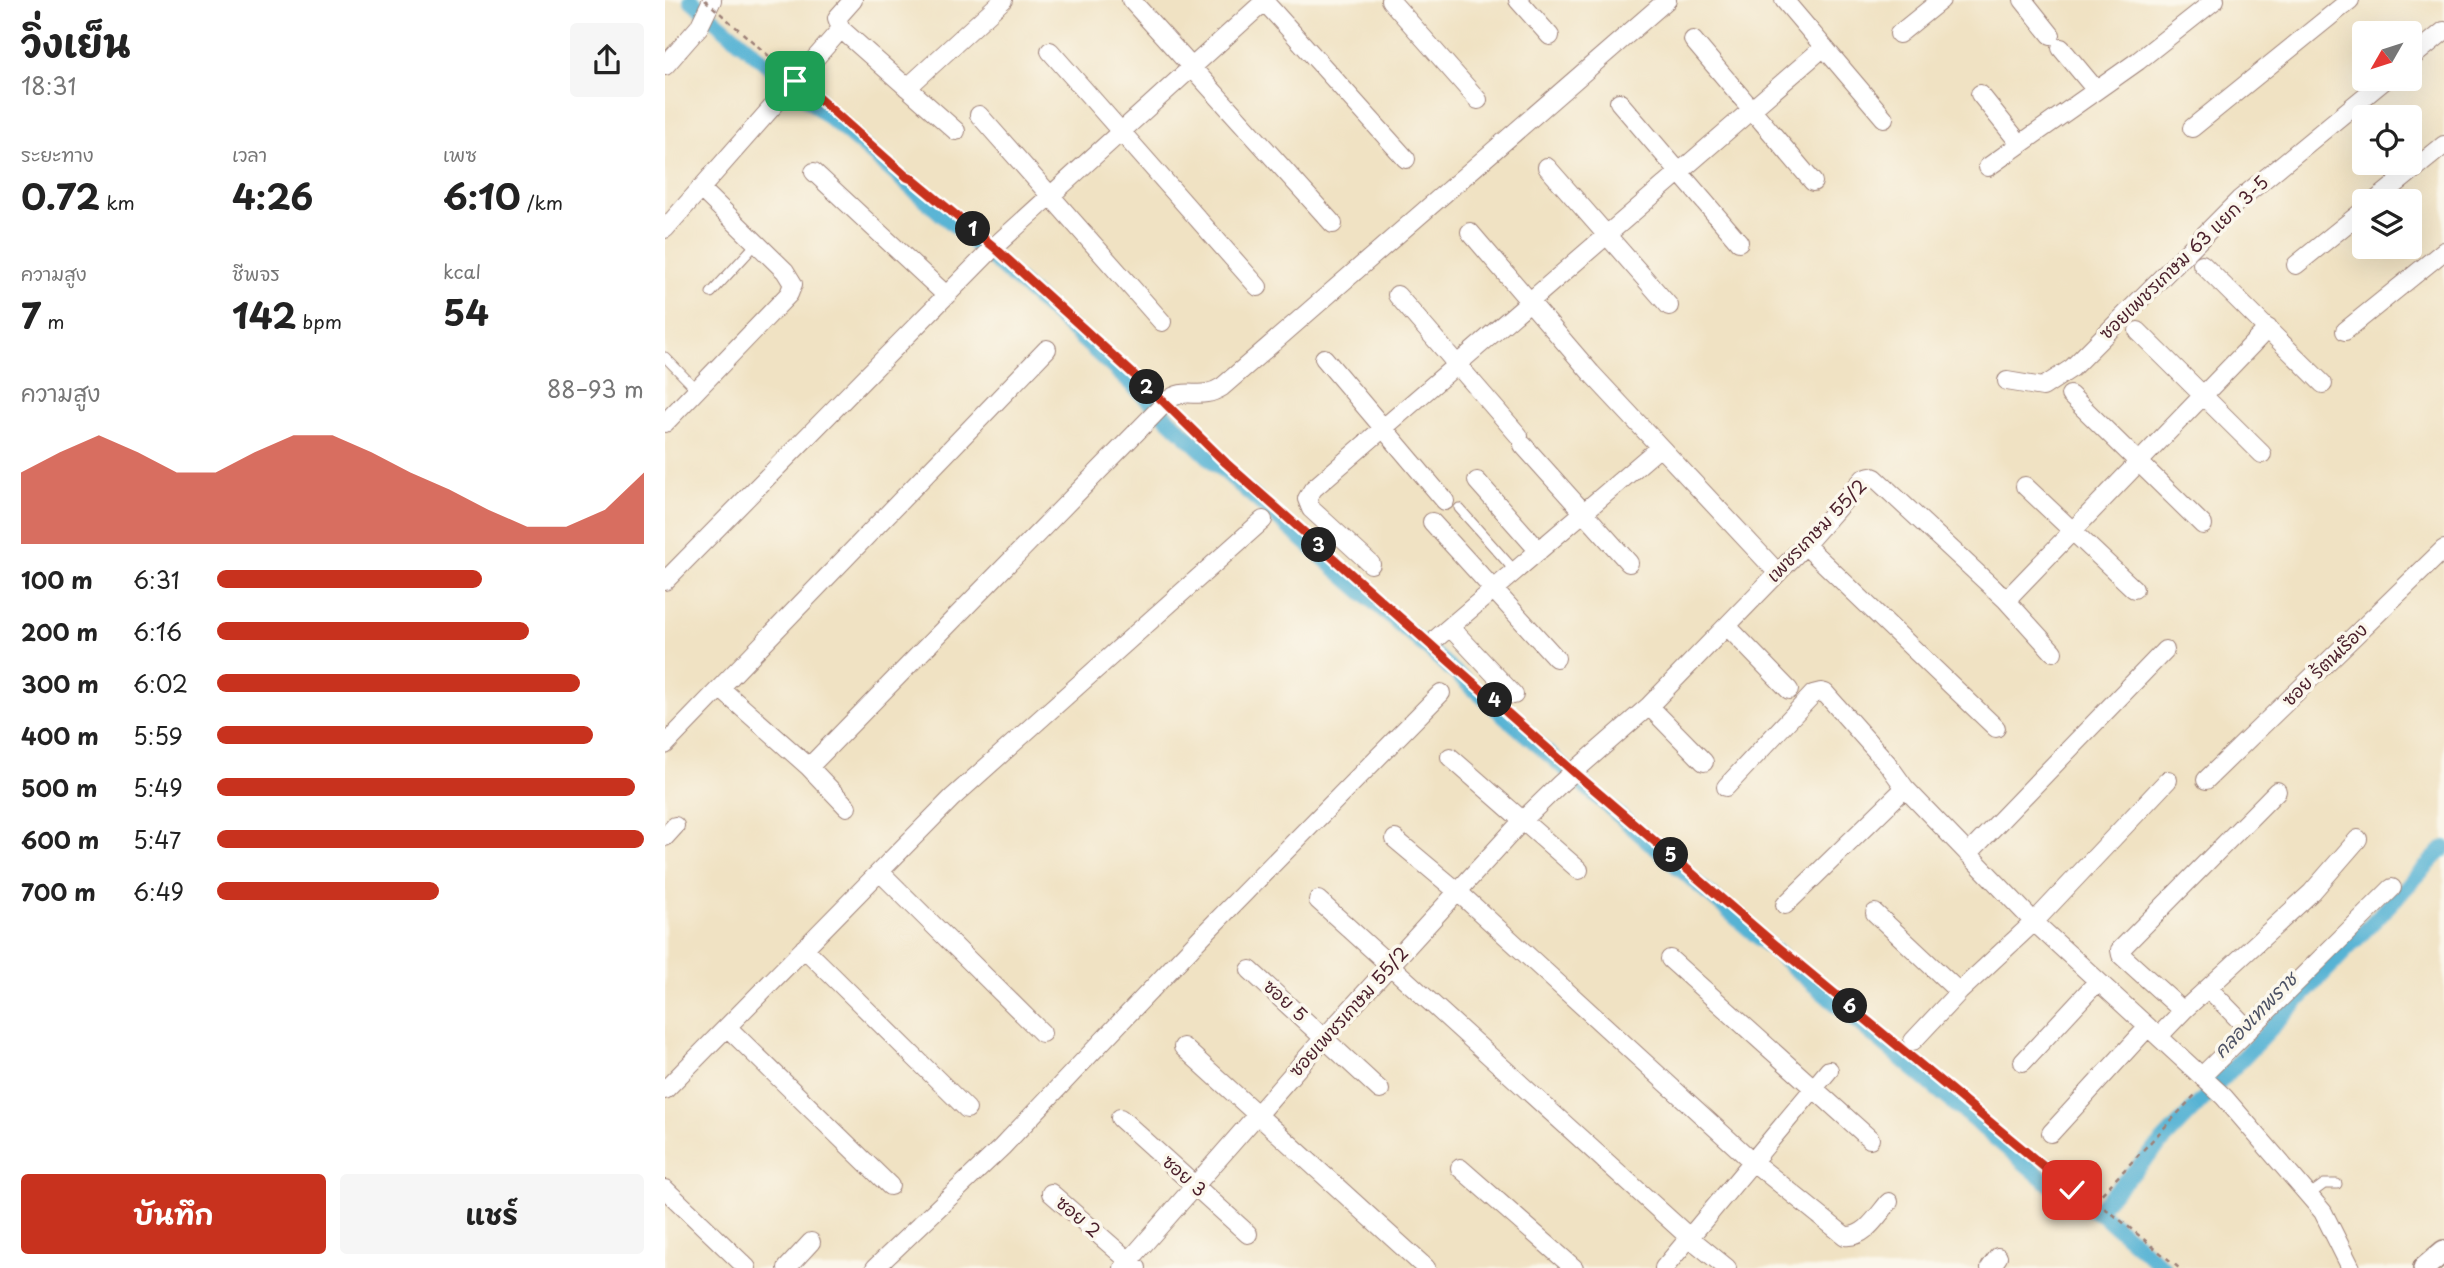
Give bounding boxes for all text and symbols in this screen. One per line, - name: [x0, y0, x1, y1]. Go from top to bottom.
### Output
- text: วิ่งเย็น: [21, 13, 130, 70]
- north arrow: [2352, 21, 2422, 91]
- map controls: [2352, 21, 2422, 259]
- button: share: [570, 23, 644, 97]
- pin: [765, 51, 825, 111]
- icon: arrive: [776, 62, 814, 100]
- text: 18:31: [21, 68, 76, 103]
- button: locate: [2352, 105, 2422, 175]
- text: ระยะทาง: [21, 140, 94, 168]
- text: เวลา: [232, 140, 267, 168]
- text: เพซ: [443, 140, 477, 168]
- text: 0.72: [21, 169, 100, 222]
- text: 4:26: [232, 169, 313, 222]
- text: 6:10: [443, 169, 521, 222]
- street label: ซอยเพชรเกษม 63 แยก 3-5: [2092, 169, 2274, 345]
- text: km: [100, 188, 135, 216]
- text: /km: [521, 188, 563, 216]
- button: layers: [2352, 189, 2422, 259]
- pin: 1: [955, 212, 991, 246]
- text: 1: [968, 214, 977, 242]
- text: kcal: [443, 257, 481, 285]
- text: ความสูง: [21, 259, 87, 287]
- text: ชีพจร: [232, 259, 280, 287]
- text: 54: [443, 285, 489, 338]
- text: 7: [21, 288, 41, 341]
- text: 142: [232, 288, 296, 341]
- text: m: [41, 307, 65, 335]
- text: bpm: [296, 307, 342, 335]
- pin: 2: [1129, 370, 1165, 404]
- text: 88–93 m: [547, 371, 644, 406]
- text: 2: [1140, 372, 1153, 400]
- text: ความสูง: [21, 375, 100, 410]
- street label: เพชรเกษม 55/2: [1760, 472, 1872, 588]
- pin: 3: [1301, 528, 1337, 562]
- text: 3: [1312, 530, 1325, 558]
- text: 100 m: [21, 562, 93, 597]
- text: 6:31: [133, 562, 180, 597]
- text: 200 m: [21, 614, 98, 649]
- text: 6:16: [133, 614, 182, 649]
- street label: ซอย ร้ตนเรึอง: [2275, 616, 2373, 712]
- text: 300 m: [21, 666, 99, 701]
- text: 6:02: [133, 666, 188, 701]
- pin: 4: [1477, 682, 1513, 718]
- text: 4: [1488, 685, 1501, 713]
- text: 400 m: [21, 718, 99, 753]
- text: 5:59: [133, 718, 183, 753]
- text: 500 m: [21, 770, 98, 805]
- text: 5:49: [133, 770, 183, 805]
- text: 600 m: [21, 822, 99, 857]
- text: 5:47: [133, 822, 181, 857]
- pin: 5: [1653, 838, 1689, 872]
- text: 5: [1664, 840, 1677, 868]
- text: 700 m: [21, 874, 96, 909]
- text: 6:49: [133, 874, 184, 909]
- street label: ซอยเพชรเกษม 55/2: [1282, 940, 1414, 1082]
- water label: คลองเทพราช: [2206, 963, 2304, 1063]
- street label: ซอย 5: [1258, 972, 1314, 1027]
- pin: 6: [1833, 988, 1867, 1024]
- text: 6: [1843, 991, 1856, 1019]
- street label: ซอย 3: [1157, 1148, 1213, 1202]
- pin: [2042, 1160, 2102, 1220]
- icon: check: [2053, 1171, 2091, 1209]
- button: บันทึก: [21, 1174, 326, 1254]
- button: แชร์: [340, 1174, 644, 1254]
- street label: ซอย 2: [1050, 1189, 1108, 1243]

